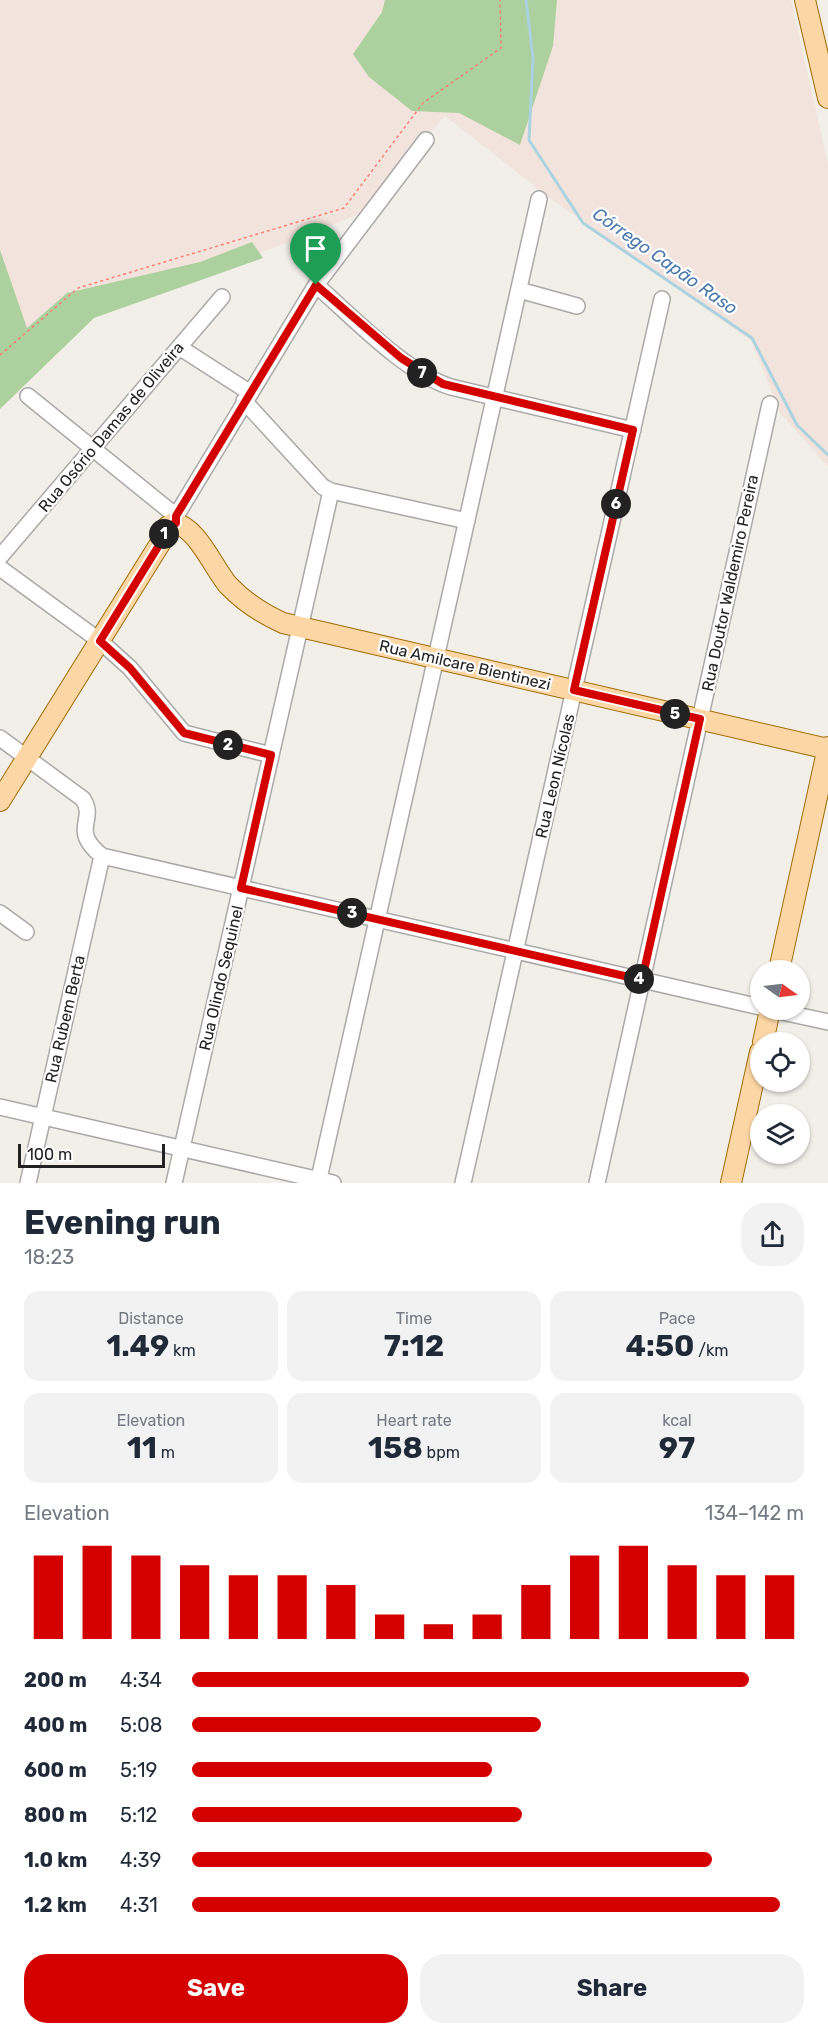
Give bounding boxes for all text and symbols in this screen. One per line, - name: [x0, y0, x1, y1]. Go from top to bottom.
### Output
- water label: Córrego Capão Raso: [588, 203, 742, 319]
- pin: [290, 223, 341, 285]
- icon: arrive: [299, 232, 332, 265]
- street label: Rua Osório Damas de Oliveira: [34, 338, 188, 516]
- pin: 7: [407, 358, 437, 388]
- text: 7: [417, 363, 427, 382]
- street label: Rua Doutor Waldemiro Pereira: [698, 473, 762, 693]
- pin: 6: [601, 489, 631, 519]
- text: 6: [611, 494, 621, 513]
- pin: 1: [149, 519, 179, 549]
- text: 1: [160, 524, 168, 543]
- street label: Rua Amilcare Bientinezi: [377, 636, 553, 694]
- pin: 5: [660, 699, 690, 729]
- text: 5: [670, 704, 680, 723]
- street label: Rua Leon Nícolas: [531, 712, 579, 840]
- pin: 2: [213, 730, 243, 760]
- text: 2: [223, 735, 233, 754]
- pin: 3: [337, 898, 367, 928]
- text: 3: [347, 903, 357, 922]
- street label: Rua Olindo Sequinel: [195, 904, 247, 1052]
- street label: Rua Rubem Berta: [41, 953, 89, 1085]
- north arrow: [750, 960, 810, 1020]
- map controls: [750, 960, 810, 1164]
- pin: 4: [624, 964, 654, 994]
- text: 4: [634, 969, 644, 988]
- button: locate: [750, 1032, 810, 1092]
- button: layers: [750, 1104, 810, 1164]
- scale bar: [18, 1141, 165, 1168]
- text: 100 m: [27, 1145, 72, 1164]
- text: Evening run: [24, 1203, 221, 1242]
- button: share: [741, 1203, 804, 1266]
- text: 18:23: [24, 1245, 74, 1269]
- text: Distance: [118, 1309, 184, 1328]
- text: Time: [396, 1309, 432, 1328]
- text: Pace: [659, 1309, 695, 1328]
- text: 1.49: [106, 1328, 169, 1364]
- text: 7:12: [384, 1328, 444, 1364]
- text: 4:50: [625, 1328, 694, 1364]
- text: km: [169, 1341, 196, 1360]
- text: /km: [694, 1341, 729, 1360]
- text: Elevation: [117, 1411, 185, 1430]
- text: Heart rate: [376, 1411, 452, 1430]
- text: kcal: [662, 1411, 692, 1430]
- text: 11: [127, 1430, 157, 1466]
- text: 158: [368, 1430, 423, 1466]
- text: 97: [659, 1430, 695, 1466]
- text: m: [157, 1443, 175, 1462]
- text: bpm: [423, 1443, 460, 1462]
- text: Elevation: [24, 1501, 110, 1525]
- text: 134–142 m: [705, 1501, 804, 1525]
- text: 200 m: [24, 1668, 87, 1692]
- text: 4:34: [120, 1668, 162, 1692]
- text: 400 m: [24, 1713, 87, 1737]
- text: 5:08: [120, 1713, 162, 1737]
- text: 600 m: [24, 1758, 87, 1782]
- text: 5:19: [120, 1758, 157, 1782]
- text: 800 m: [24, 1803, 87, 1827]
- text: 5:12: [120, 1803, 157, 1827]
- text: 1.0 km: [24, 1848, 87, 1872]
- text: 4:39: [120, 1848, 161, 1872]
- text: 1.2 km: [24, 1893, 87, 1917]
- text: 4:31: [120, 1893, 158, 1917]
- button: Save: [24, 1954, 408, 2023]
- button: Share: [420, 1954, 804, 2023]

